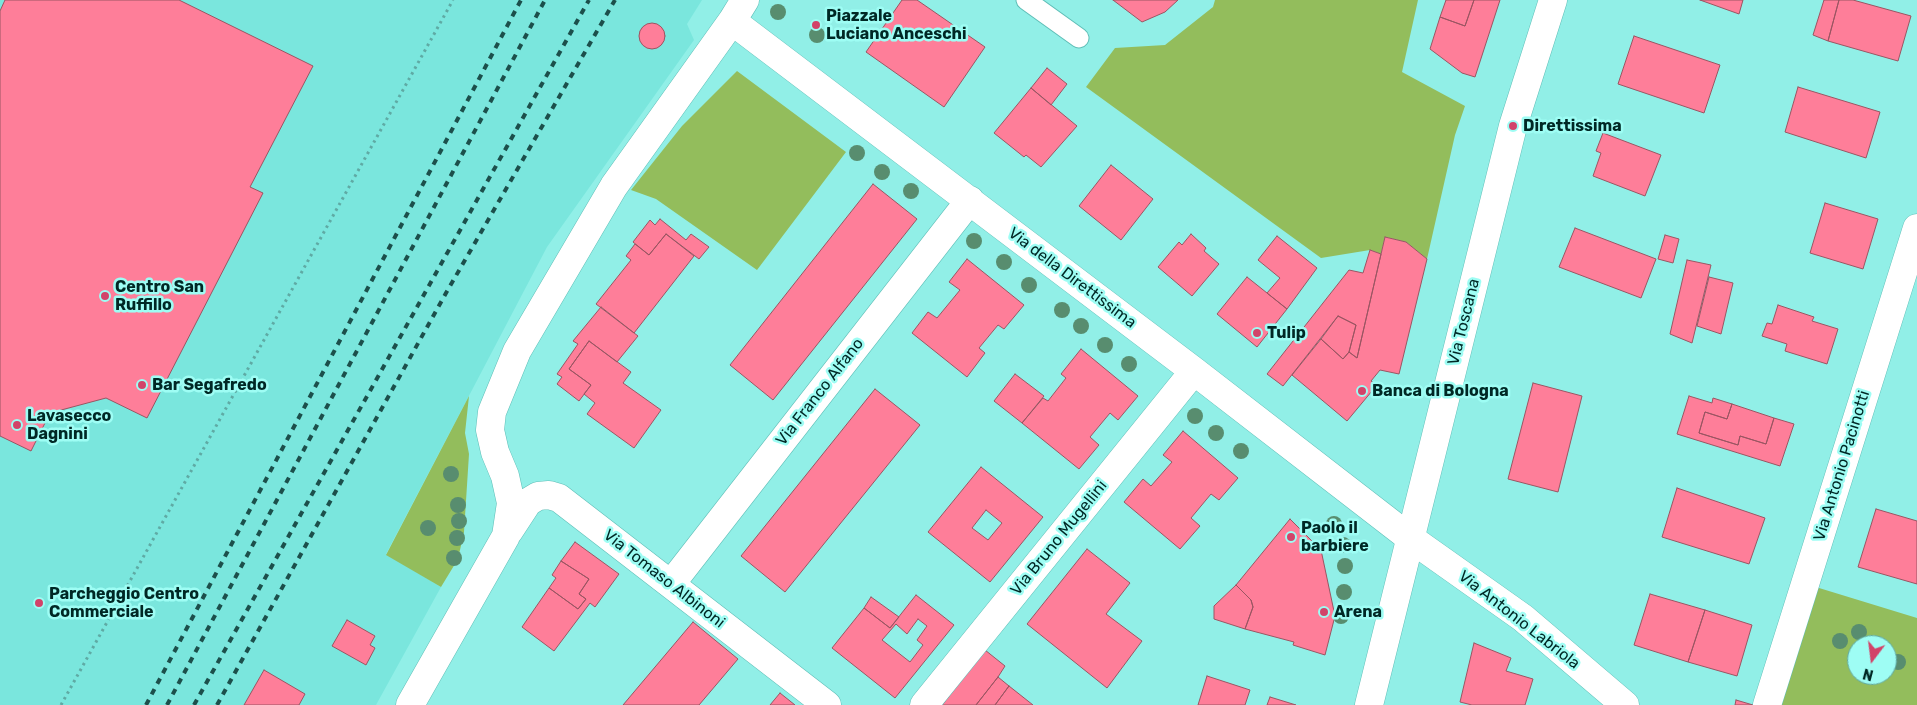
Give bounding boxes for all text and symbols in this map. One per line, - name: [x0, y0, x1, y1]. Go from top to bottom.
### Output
- place label: Piazzale Luciano Anceschi: [826, 6, 967, 44]
- marker: Piazzale Luciano Anceschi: [810, 19, 822, 31]
- place label: Direttissima: [1523, 116, 1622, 136]
- marker: Direttissima: [1507, 120, 1519, 132]
- street label: Via della Direttissima: [1004, 224, 1140, 332]
- place label: Centro San Ruffillo: [115, 277, 204, 315]
- street label: Via Toscana: [1444, 277, 1484, 367]
- marker: Centro San Ruffillo: [99, 290, 111, 302]
- place label: Tulip: [1267, 323, 1306, 343]
- marker: Tulip: [1251, 327, 1263, 339]
- street label: Via Franco Alfano: [772, 334, 868, 450]
- place label: Bar Segafredo: [152, 375, 267, 395]
- marker: Bar Segafredo: [136, 379, 148, 391]
- place label: Banca di Bologna: [1372, 381, 1509, 401]
- marker: Banca di Bologna: [1356, 385, 1368, 397]
- street label: Via Antonio Pacinotti: [1810, 388, 1874, 544]
- place label: Lavasecco Dagnini: [27, 406, 111, 444]
- marker: Lavasecco Dagnini: [11, 419, 23, 431]
- street label: Via Bruno Mugellini: [1007, 477, 1111, 599]
- place label: Paolo il barbiere: [1301, 518, 1369, 556]
- street label: Via Tomaso Albinoni: [599, 526, 729, 632]
- marker: Paolo il barbiere: [1285, 531, 1297, 543]
- street label: Via Antonio Labriola: [1455, 567, 1583, 673]
- place label: Parcheggio Centro Commerciale: [49, 584, 199, 622]
- marker: Parcheggio Centro Commerciale: [33, 597, 45, 609]
- place label: Arena: [1334, 602, 1382, 622]
- marker: Arena: [1318, 606, 1330, 618]
- north arrow: [1847, 635, 1897, 685]
- text: N: [1861, 664, 1875, 684]

